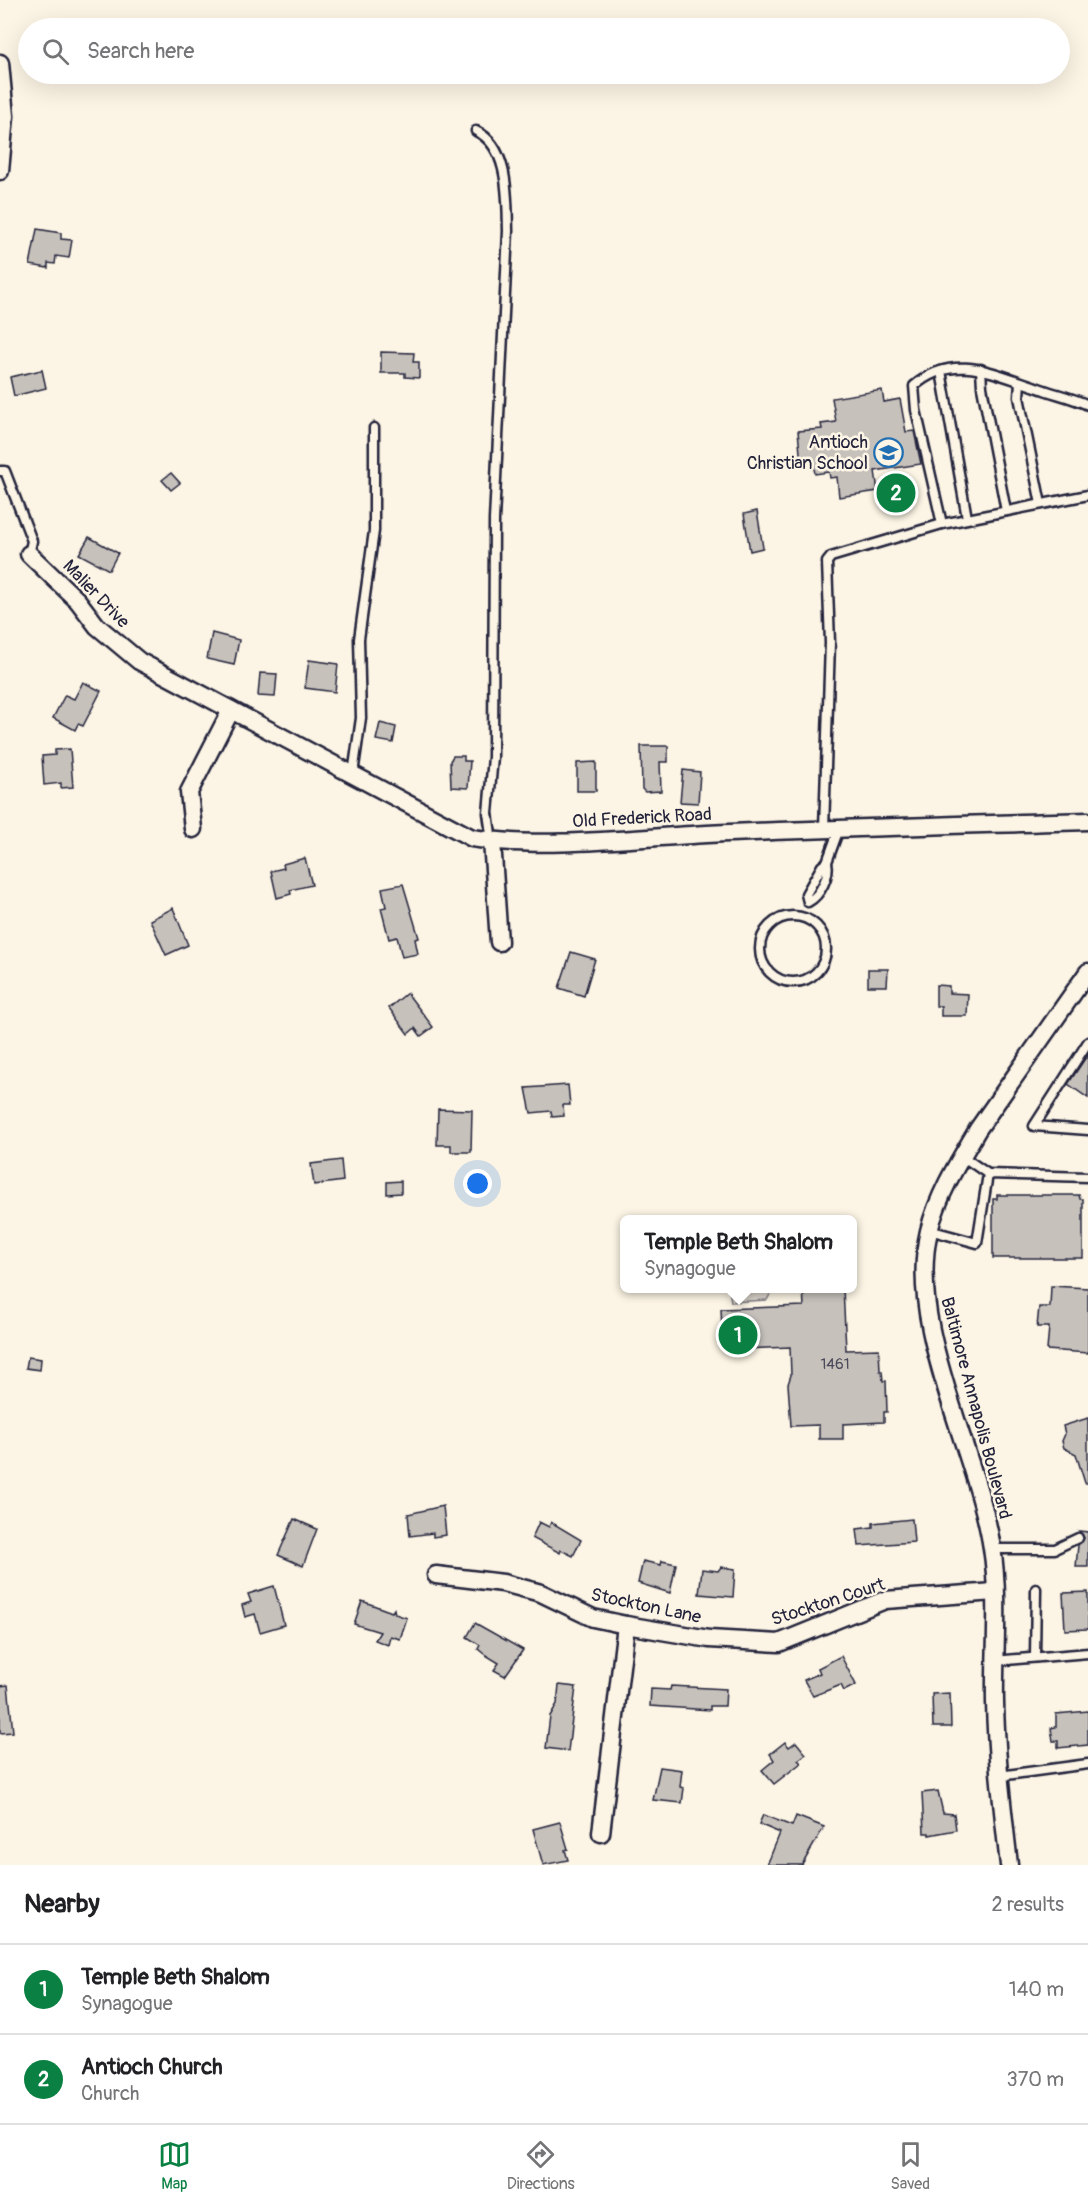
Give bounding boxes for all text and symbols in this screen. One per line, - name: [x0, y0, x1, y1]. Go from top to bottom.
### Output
- search box: [18, 18, 1070, 84]
- icon: search: [39, 35, 72, 68]
- text: Search here: [87, 37, 194, 65]
- place label: Antioch Christian School: [747, 431, 868, 475]
- school or university icon: Antioch Christian School: [873, 436, 905, 468]
- pin: 2: [876, 470, 916, 516]
- street label: Malier Drive: [58, 555, 134, 633]
- street label: Old Frederick Road: [572, 803, 712, 833]
- your location: [463, 1169, 492, 1198]
- popup: [620, 1215, 857, 1293]
- text: Temple Beth Shalom: [644, 1228, 833, 1256]
- text: Synagogue: [644, 1256, 736, 1281]
- street label: Baltimore Annapolis Boulevard: [935, 1295, 1017, 1521]
- pin: 1: [718, 1312, 758, 1358]
- house number: 1461: [820, 1355, 850, 1374]
- street label: Stockton Court: [768, 1573, 889, 1631]
- street label: Stockton Lane: [589, 1583, 703, 1629]
- text: Nearby: [24, 1888, 100, 1920]
- text: 2 results: [992, 1892, 1064, 1917]
- text: Temple Beth Shalom: [81, 1963, 270, 1991]
- text: 1: [40, 1977, 47, 2002]
- text: 140 m: [1009, 1977, 1064, 2002]
- text: Synagogue: [81, 1991, 173, 2016]
- text: Antioch Church: [81, 2053, 223, 2081]
- text: 2: [38, 2067, 49, 2092]
- text: 370 m: [1007, 2067, 1064, 2092]
- text: Church: [81, 2081, 139, 2106]
- tab: Map: [158, 2138, 191, 2194]
- tab: Directions: [507, 2138, 575, 2194]
- tab: Saved: [890, 2138, 930, 2194]

